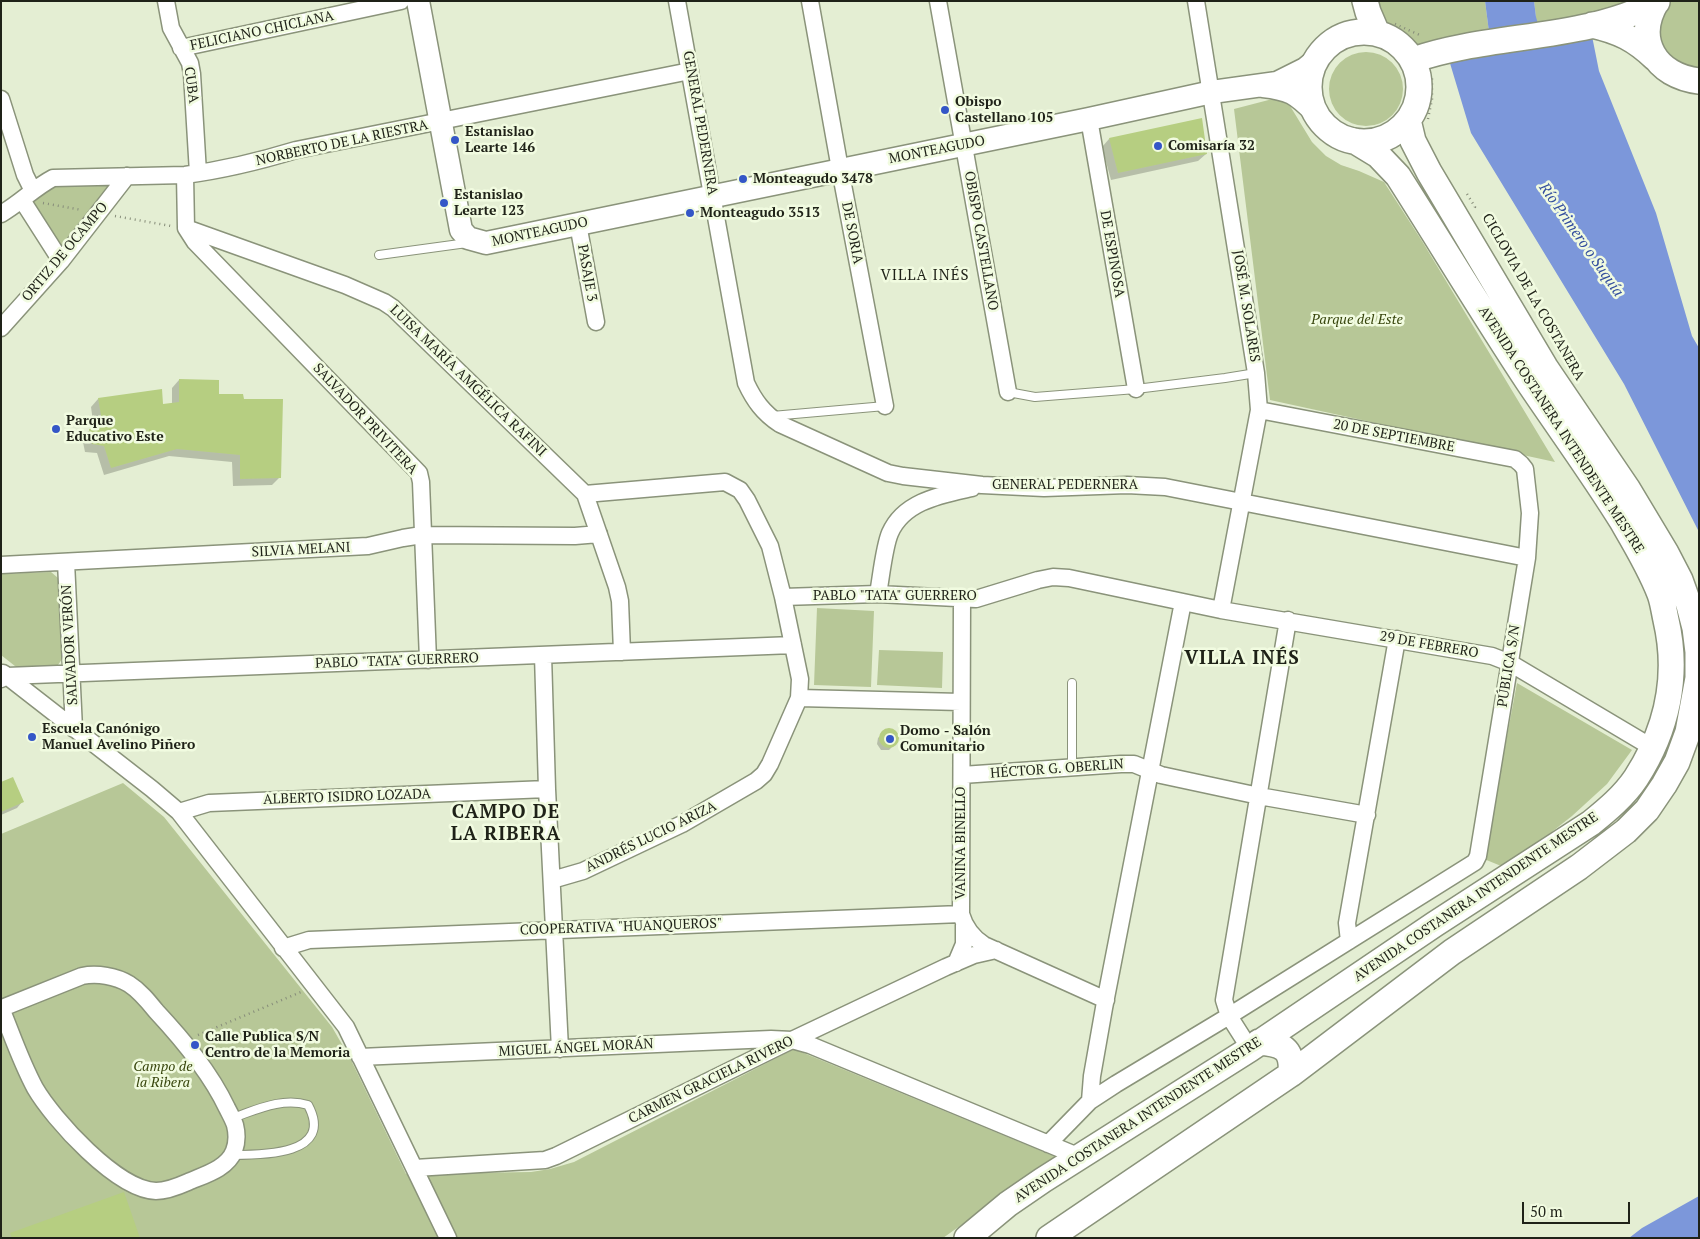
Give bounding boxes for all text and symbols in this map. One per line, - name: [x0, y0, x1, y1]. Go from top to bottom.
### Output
- street label: FELICIANO CHICLANA: [189, 8, 335, 54]
- street label: GENERAL PEDERNERA: [679, 50, 721, 196]
- street label: CUBA: [180, 66, 202, 104]
- place label: Obispo Castellano 105: [955, 94, 1053, 126]
- marker: Obispo Castellano 105: [939, 104, 951, 116]
- street label: NORBERTO DE LA RIESTRA: [254, 117, 430, 169]
- place label: Estanislao Learte 146: [465, 124, 535, 156]
- street label: MONTEAGUDO: [887, 132, 987, 168]
- marker: Estanislao Learte 146: [449, 134, 461, 146]
- place label: Comisaría 32: [1168, 138, 1255, 154]
- marker: Comisaría 32: [1152, 140, 1164, 152]
- street label: OBISPO CASTELLANO: [960, 170, 1002, 312]
- place label: Monteagudo 3478: [753, 171, 873, 187]
- marker: Monteagudo 3478: [737, 173, 749, 185]
- water label: Río Primero o Suquía: [1535, 180, 1627, 300]
- place label: Estanislao Learte 123: [454, 187, 524, 220]
- marker: Estanislao Learte 123: [438, 197, 450, 209]
- street label: ORTIZ DE OCAMPO: [18, 199, 112, 305]
- street label: DE SORIA: [838, 201, 866, 265]
- place label: Monteagudo 3513: [700, 205, 820, 221]
- marker: Monteagudo 3513: [684, 207, 696, 219]
- street label: DE ESPINOSA: [1096, 209, 1128, 299]
- street label: CICLOVIA DE LA COSTANERA: [1478, 210, 1588, 384]
- street label: MONTEAGUDO: [490, 214, 590, 250]
- street label: PASAJE 3: [574, 243, 600, 303]
- street label: JOSÉ M. SOLARES: [1229, 249, 1263, 363]
- district label: VILLA INÉS: [879, 267, 971, 285]
- street label: LUISA MARÍA AMGÉLICA RAFINI: [386, 302, 550, 460]
- street label: AVENIDA COSTANERA INTENDENTE MESTRE: [1475, 303, 1647, 557]
- park label: Parque del Este: [1311, 312, 1403, 328]
- street label: SALVADOR PRIVITERA: [309, 360, 421, 478]
- place label: Parque Educativo Este: [66, 413, 164, 446]
- street label: 20 DE SEPTIEMBRE: [1332, 416, 1456, 456]
- marker: Parque Educativo Este: [50, 423, 62, 435]
- street label: GENERAL PEDERNERA: [992, 477, 1138, 493]
- street label: SILVIA MELANI: [251, 539, 351, 561]
- street label: SALVADOR VERÓN: [58, 584, 82, 706]
- street label: PABLO "TATA" GUERRERO: [813, 588, 977, 604]
- street label: PÚBLICA S/N: [1494, 624, 1524, 708]
- street label: 29 DE FEBRERO: [1378, 628, 1480, 662]
- district label: VILLA INÉS: [1183, 648, 1301, 670]
- street label: PABLO "TATA" GUERRERO: [315, 650, 479, 672]
- place label: Escuela Canónigo Manuel Avelino Piñero: [42, 721, 195, 754]
- place label: Domo - Salón Comunitario: [900, 723, 991, 756]
- marker: Escuela Canónigo Manuel Avelino Piñero: [26, 731, 38, 743]
- marker: Domo - Salón Comunitario: [884, 733, 896, 745]
- street label: HÉCTOR G. OBERLIN: [990, 756, 1124, 782]
- street label: ALBERTO ISIDRO LOZADA: [263, 786, 431, 808]
- street label: VANINA BINELLO: [953, 786, 969, 900]
- street label: ANDRÉS LUCIO ARIZA: [583, 798, 719, 876]
- district label: CAMPO DE LA RIBERA: [450, 802, 562, 846]
- street label: AVENIDA COSTANERA INTENDENTE MESTRE: [1351, 809, 1601, 985]
- street label: COOPERATIVA "HUANQUEROS": [520, 915, 722, 939]
- place label: Calle Publica S/N Centro de la Memoria: [205, 1029, 350, 1062]
- street label: CARMEN GRACIELA RIVERO: [626, 1033, 796, 1127]
- street label: AVENIDA COSTANERA INTENDENTE MESTRE: [1011, 1034, 1265, 1206]
- street label: MIGUEL ÁNGEL MORÁN: [498, 1036, 654, 1060]
- marker: Calle Publica S/N Centro de la Memoria: [189, 1039, 201, 1051]
- park label: Campo de la Ribera: [133, 1059, 193, 1092]
- scale bar: [1525, 1192, 1632, 1224]
- text: 50 m: [1530, 1201, 1563, 1221]

